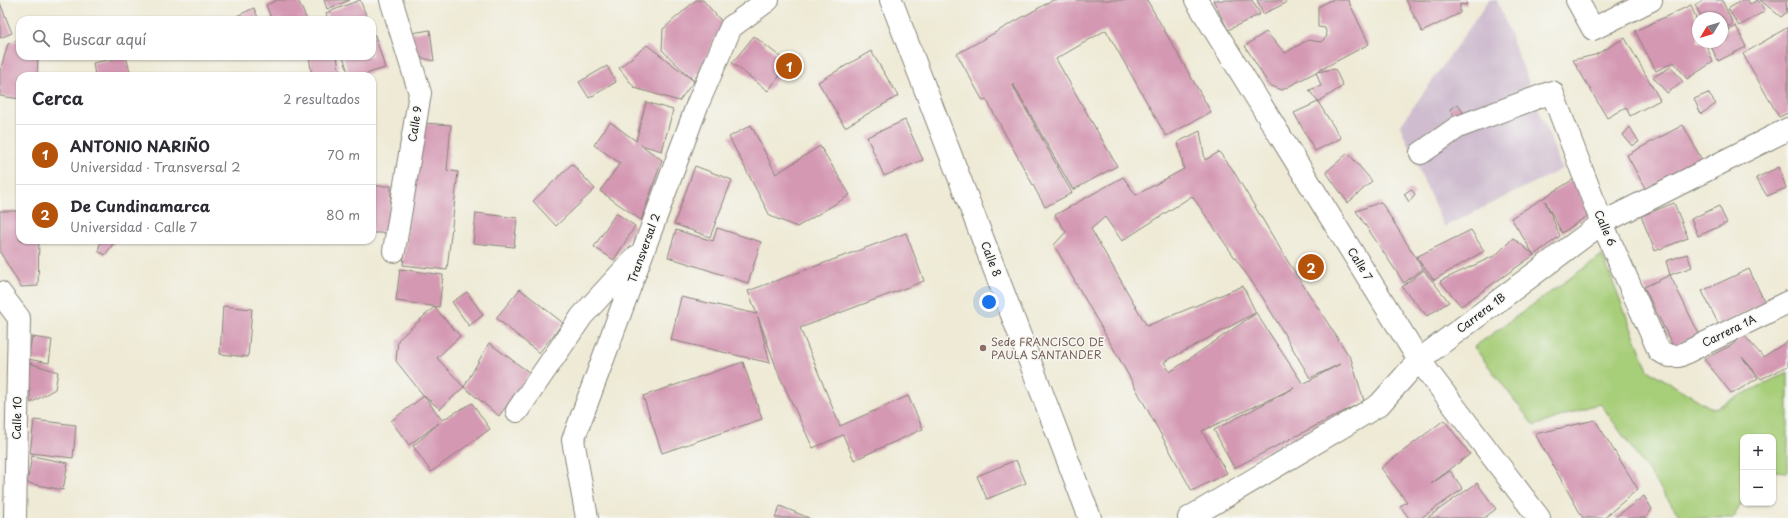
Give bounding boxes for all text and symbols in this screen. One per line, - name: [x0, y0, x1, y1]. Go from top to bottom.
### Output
- north arrow: [1692, 12, 1728, 48]
- search box: [16, 16, 376, 60]
- icon: search: [30, 27, 52, 49]
- text: Buscar aquí: [62, 27, 146, 50]
- pin: 1: [776, 51, 802, 81]
- text: Cerca: [32, 85, 83, 111]
- text: 2 resultados: [283, 89, 360, 108]
- street label: Calle 9: [403, 105, 426, 143]
- text: ANTONIO NARIÑO: [70, 134, 210, 157]
- text: 1: [42, 145, 48, 164]
- text: 70 m: [327, 145, 360, 164]
- text: Universidad · Transversal 2: [70, 157, 240, 176]
- text: De Cundinamarca: [70, 194, 210, 217]
- text: 2: [40, 205, 50, 224]
- text: 80 m: [326, 205, 360, 224]
- street label: Calle 6: [1590, 207, 1621, 249]
- street label: Transversal 2: [623, 210, 664, 285]
- text: Universidad · Calle 7: [70, 217, 197, 236]
- street label: Calle 8: [977, 239, 1006, 279]
- street label: Calle 7: [1344, 244, 1377, 284]
- pin: 2: [1298, 252, 1324, 282]
- street label: Carrera 1B: [1453, 288, 1509, 337]
- your location: [979, 292, 999, 312]
- street label: Carrera 1A: [1699, 310, 1759, 351]
- place label: Sede FRANCISCO DE PAULA SANTANDER: [991, 333, 1105, 363]
- marker: Sede FRANCISCO DE PAULA SANTANDER: [978, 343, 988, 353]
- street label: Calle 10: [8, 396, 25, 440]
- map controls: [1740, 434, 1776, 506]
- button: +: [1740, 434, 1776, 470]
- button: −: [1740, 470, 1776, 506]

